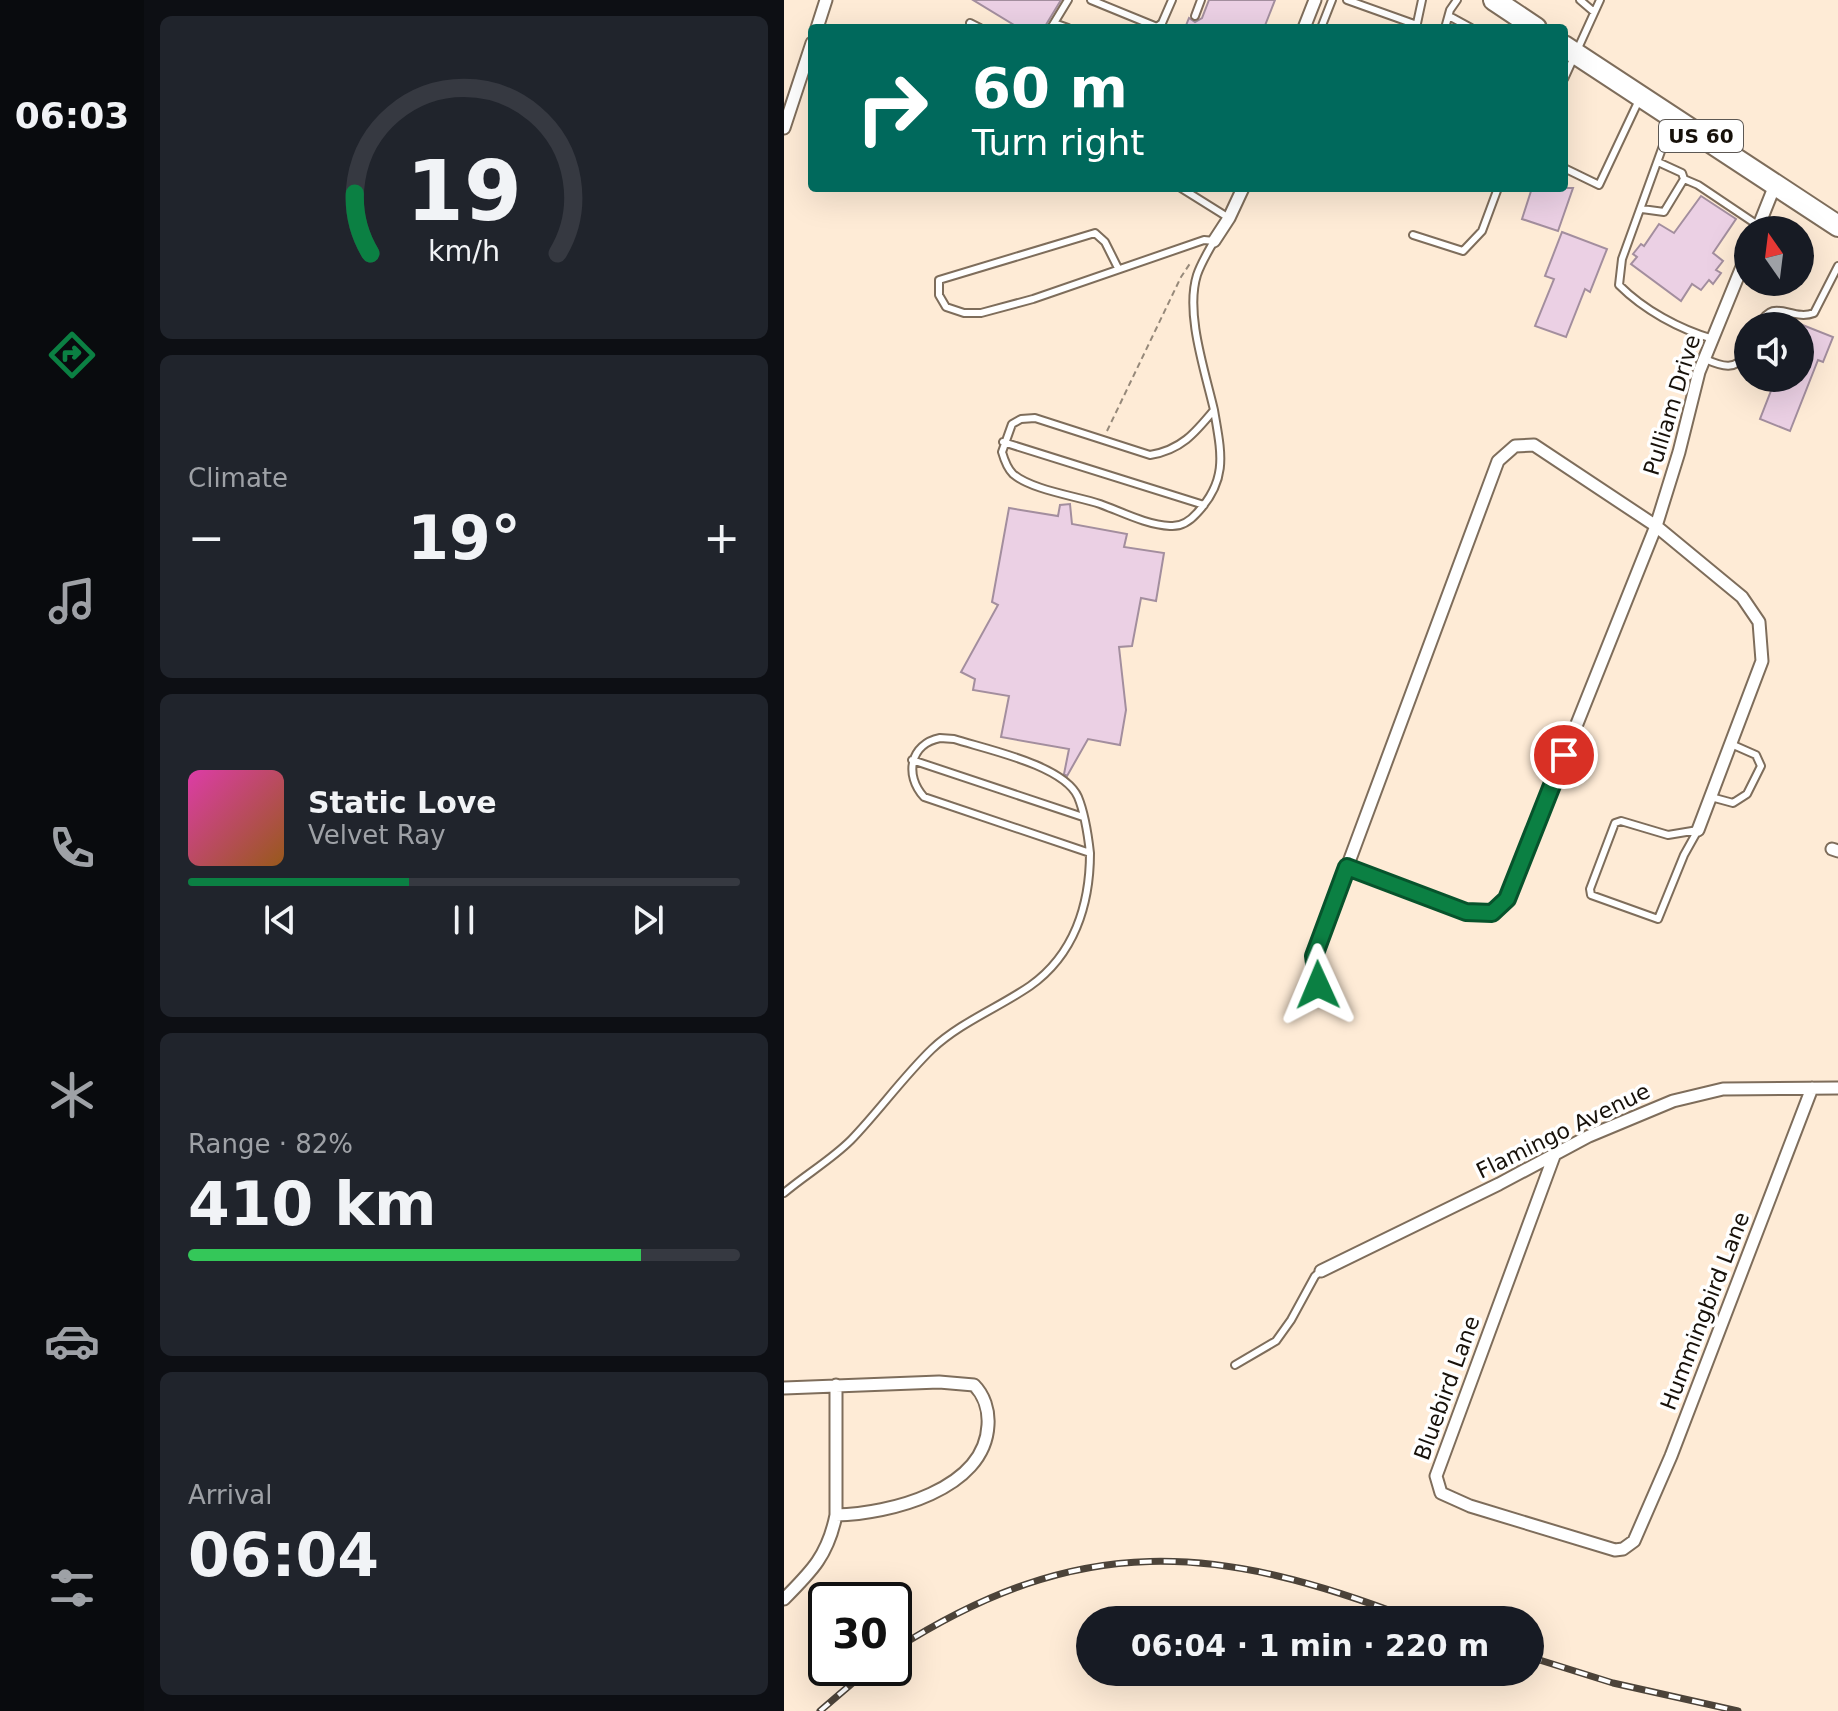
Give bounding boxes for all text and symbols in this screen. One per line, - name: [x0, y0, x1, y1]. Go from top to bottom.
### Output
- text: 60 m: [972, 55, 1128, 120]
- icon: right: [840, 56, 944, 160]
- text: 06:03: [15, 95, 129, 136]
- road number: US 60: [1659, 120, 1743, 152]
- text: Turn right: [972, 122, 1144, 163]
- text: 19: [406, 142, 522, 239]
- north arrow: [1734, 216, 1814, 296]
- map controls: [1734, 216, 1814, 392]
- text: km/h: [428, 234, 500, 268]
- button: sound: [1734, 312, 1814, 392]
- icon: directions: [44, 327, 100, 383]
- street label: Pulliam Drive: [1639, 332, 1705, 478]
- text: Climate: [188, 463, 288, 493]
- text: 19°: [407, 503, 521, 573]
- text: −: [188, 512, 225, 563]
- text: +: [703, 512, 740, 563]
- icon: music: [44, 573, 100, 629]
- pin: [1530, 721, 1598, 789]
- icon: arrive: [1542, 733, 1586, 777]
- text: Static Love: [308, 785, 497, 820]
- icon: phone: [44, 820, 100, 876]
- text: Velvet Ray: [308, 820, 446, 850]
- icon: previous: [258, 898, 302, 942]
- icon: pause: [442, 898, 486, 942]
- icon: next: [626, 898, 670, 942]
- position arrow: [1276, 943, 1360, 1027]
- icon: climate: [44, 1067, 100, 1123]
- street label: Flamingo Avenue: [1472, 1078, 1654, 1184]
- text: Range · 82%: [188, 1129, 353, 1159]
- text: 410 km: [188, 1169, 437, 1239]
- street label: Hummingbird Lane: [1656, 1208, 1754, 1414]
- street label: Bluebird Lane: [1409, 1312, 1485, 1464]
- icon: car: [44, 1313, 100, 1369]
- text: Arrival: [188, 1480, 272, 1510]
- text: 06:04: [188, 1520, 379, 1590]
- icon: filters: [44, 1560, 100, 1616]
- speed limit sign: 30: [808, 1582, 912, 1686]
- text: 06:04 · 1 min · 220 m: [1131, 1628, 1489, 1663]

